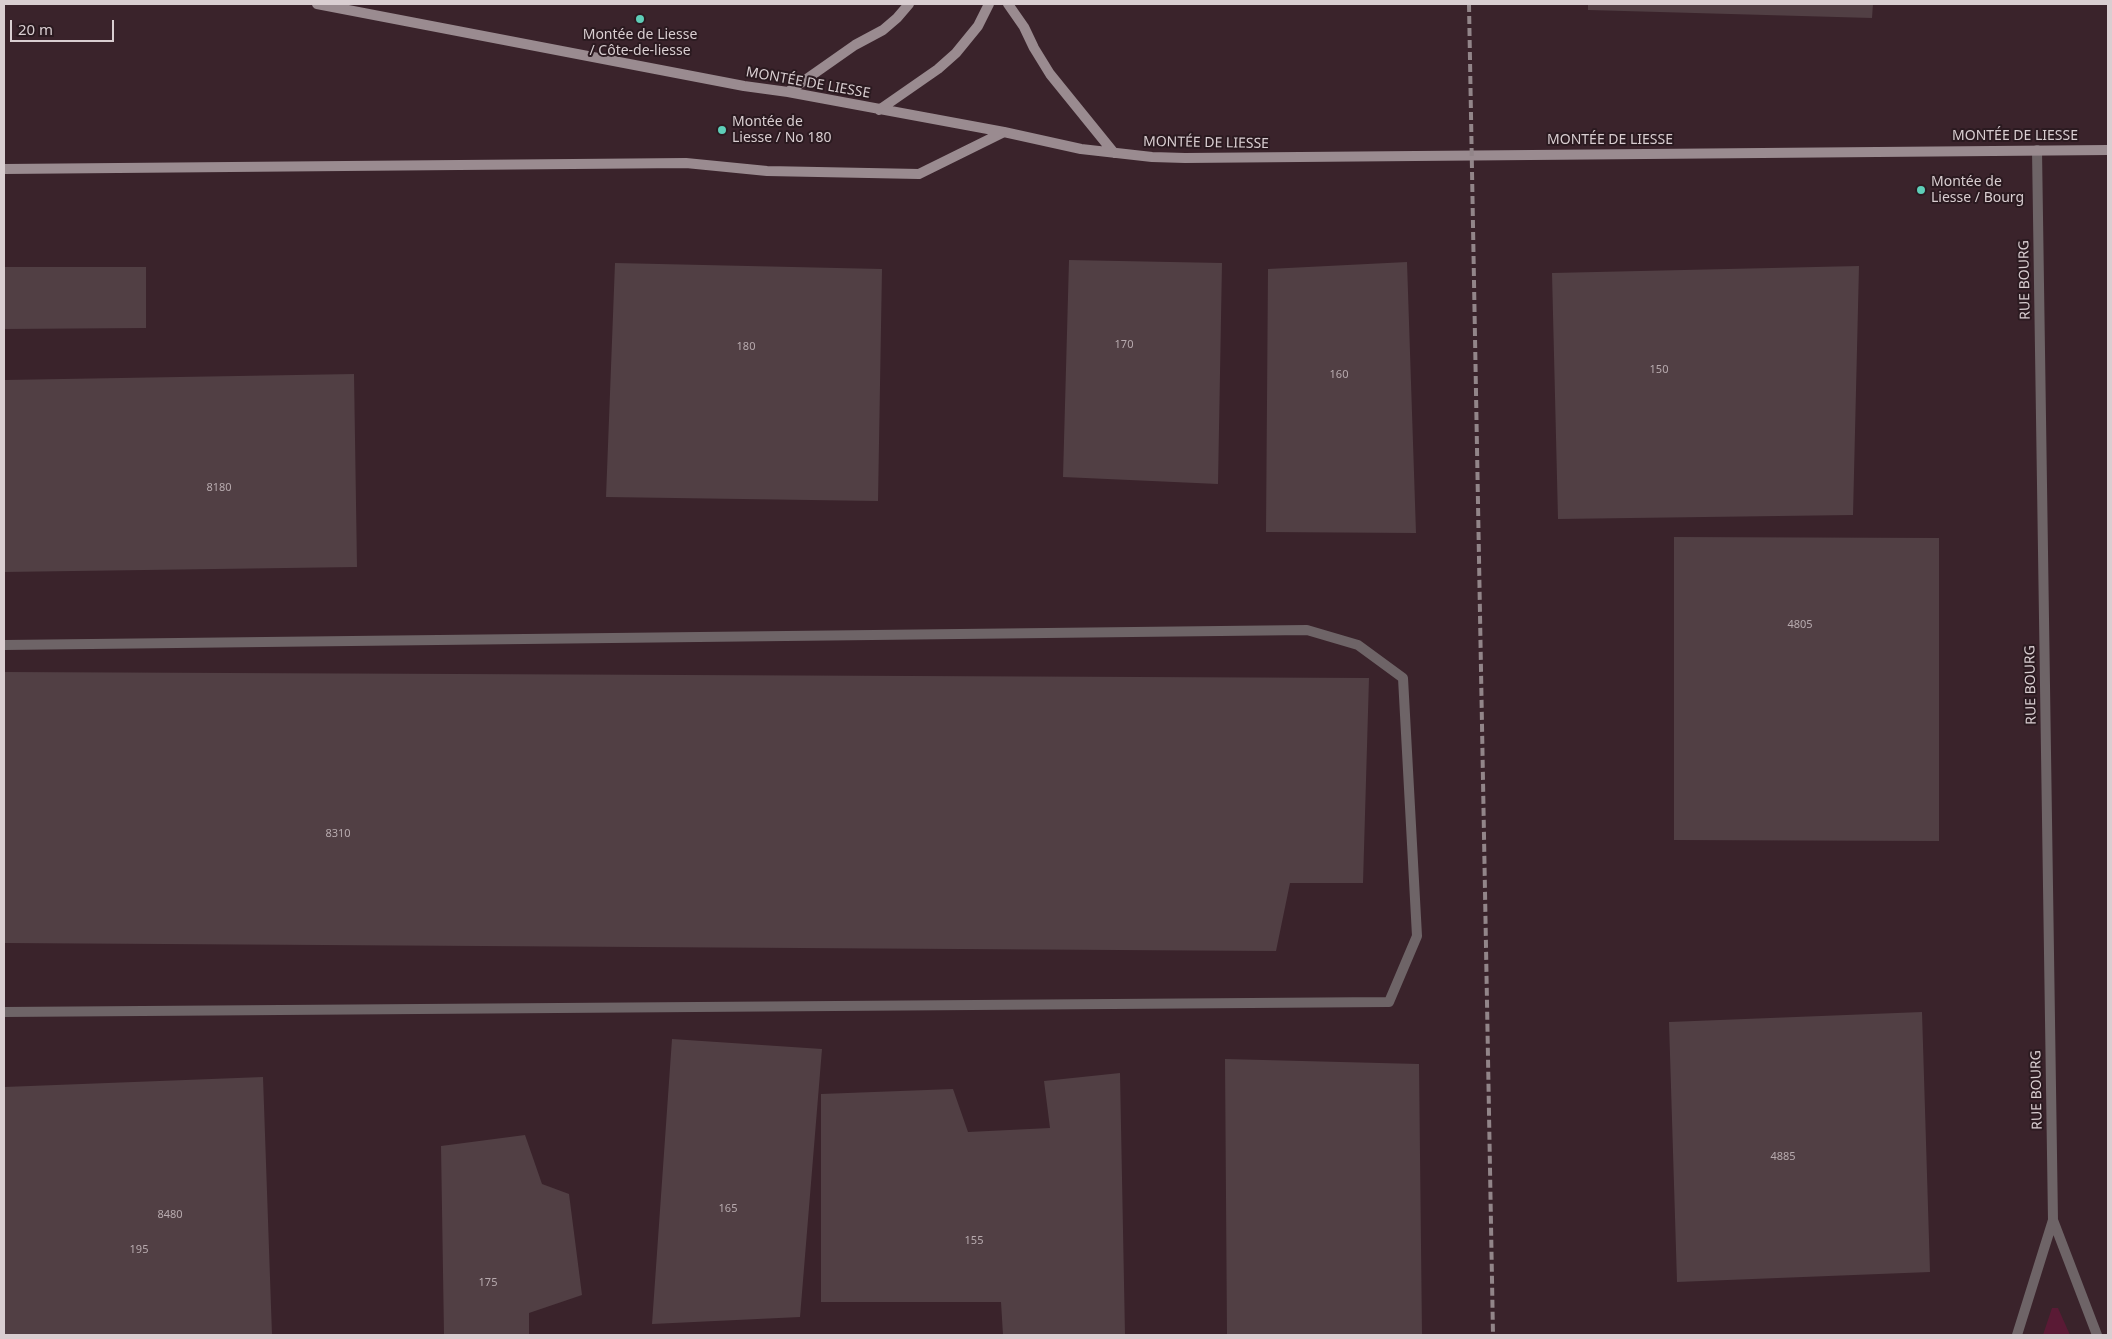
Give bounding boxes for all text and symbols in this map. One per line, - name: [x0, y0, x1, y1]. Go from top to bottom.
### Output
- scale bar: [12, 10, 116, 42]
- marker: Montée de Liesse / Côte-de-liesse: [634, 13, 646, 25]
- text: 20 m: [18, 19, 53, 39]
- place label: Montée de Liesse / Côte-de-liesse: [583, 27, 697, 59]
- street label: MONTÉE DE LIESSE: [745, 64, 871, 102]
- place label: Montée de Liesse / No 180: [732, 114, 831, 146]
- marker: Montée de Liesse / No 180: [716, 124, 728, 136]
- street label: MONTÉE DE LIESSE: [1952, 128, 2078, 144]
- street label: MONTÉE DE LIESSE: [1547, 132, 1673, 148]
- street label: MONTÉE DE LIESSE: [1143, 134, 1269, 152]
- place label: Montée de Liesse / Bourg: [1931, 174, 2024, 206]
- marker: Montée de Liesse / Bourg: [1915, 184, 1927, 196]
- street label: RUE BOURG: [2016, 240, 2034, 320]
- house number: 170: [1115, 338, 1133, 352]
- house number: 180: [737, 340, 755, 354]
- house number: 150: [1650, 363, 1668, 377]
- house number: 160: [1330, 368, 1348, 382]
- house number: 8180: [206, 481, 232, 495]
- house number: 4805: [1787, 618, 1813, 632]
- street label: RUE BOURG: [2022, 645, 2040, 725]
- house number: 8310: [325, 827, 351, 841]
- street label: RUE BOURG: [2028, 1050, 2046, 1130]
- house number: 4885: [1770, 1150, 1796, 1164]
- house number: 165: [719, 1202, 737, 1216]
- house number: 8480: [157, 1208, 183, 1222]
- house number: 155: [965, 1234, 983, 1248]
- house number: 195: [130, 1243, 148, 1257]
- house number: 175: [479, 1276, 497, 1290]

